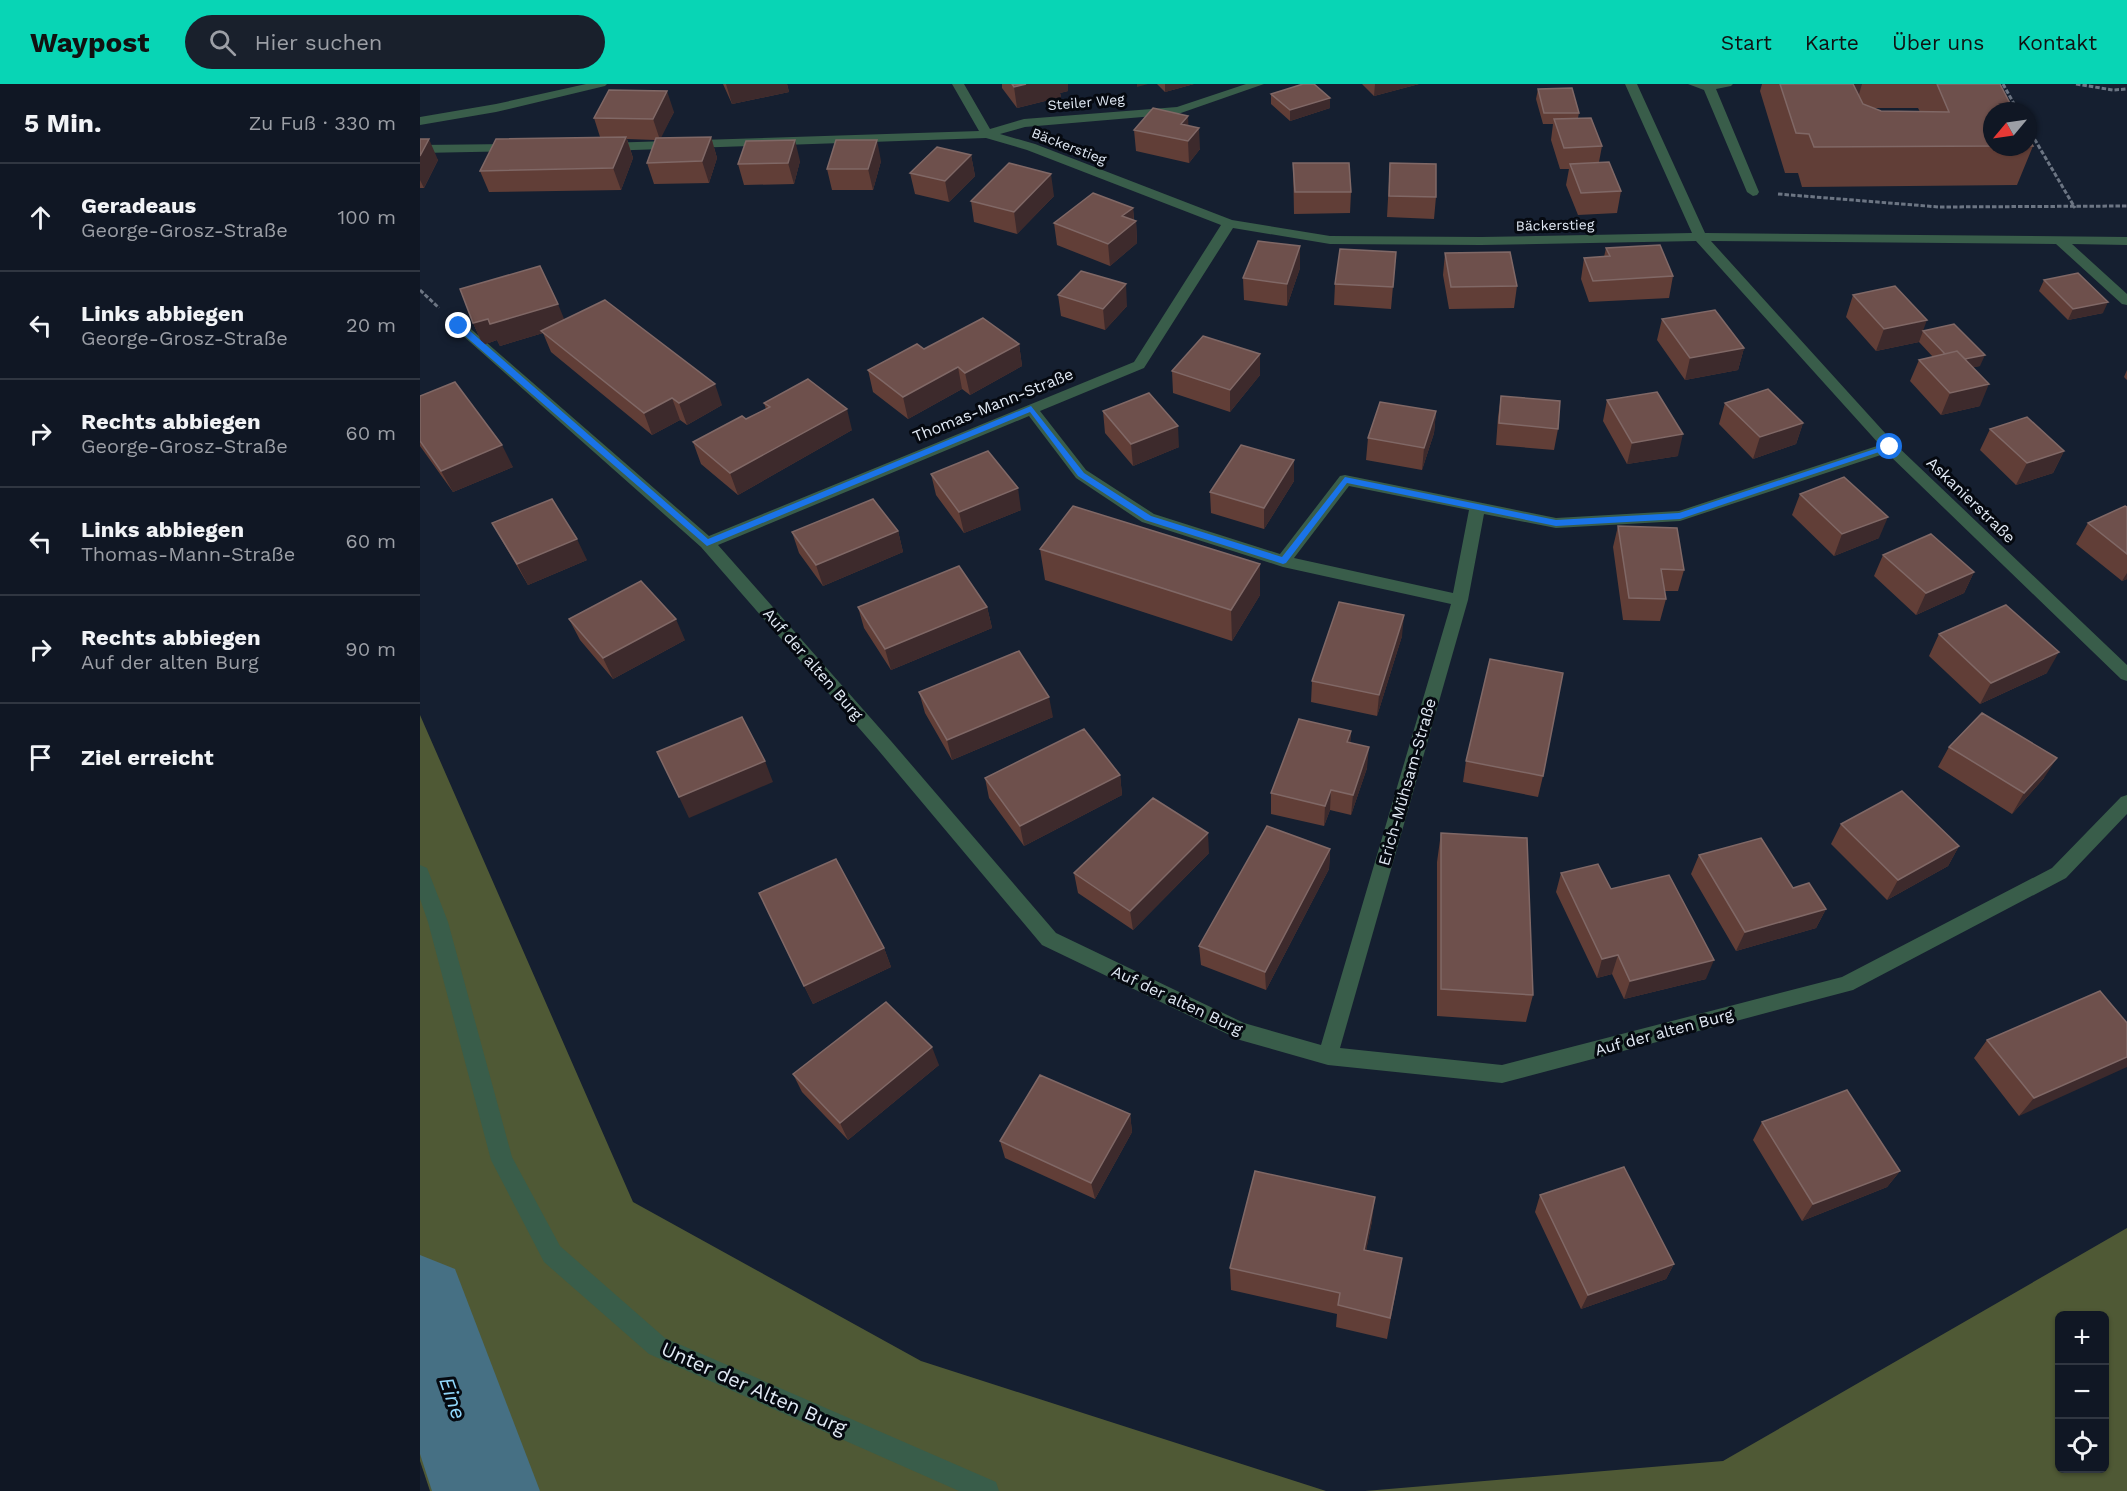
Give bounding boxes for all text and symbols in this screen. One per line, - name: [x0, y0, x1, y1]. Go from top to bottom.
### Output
- search box: [185, 15, 605, 69]
- text: Waypost: [30, 26, 149, 59]
- icon: search: [206, 26, 239, 59]
- text: Hier suchen: [254, 30, 382, 55]
- text: Start: [1721, 30, 1772, 55]
- text: Karte: [1805, 30, 1859, 55]
- text: Über uns: [1892, 30, 1984, 55]
- text: Kontakt: [2017, 30, 2097, 55]
- street label: Steiler Weg: [1047, 91, 1126, 113]
- north arrow: [1983, 102, 2037, 156]
- text: 5 Min.: [24, 108, 101, 138]
- text: Zu Fuß · 330 m: [249, 111, 396, 135]
- street label: Bäckerstieg: [1029, 124, 1109, 168]
- text: Geradeaus: [81, 193, 196, 218]
- icon: ahead: [24, 201, 57, 234]
- text: 100 m: [337, 205, 396, 229]
- street label: Bäckerstieg: [1516, 216, 1595, 234]
- text: George-Grosz-Straße: [81, 218, 288, 242]
- text: Links abbiegen: [81, 301, 244, 326]
- icon: left: [24, 309, 57, 342]
- route end: [445, 312, 471, 338]
- text: 20 m: [346, 313, 396, 337]
- text: George-Grosz-Straße: [81, 326, 288, 350]
- street label: Thomas-Mann-Straße: [910, 364, 1076, 446]
- text: Rechts abbiegen: [81, 409, 261, 434]
- icon: right: [24, 417, 57, 450]
- text: 60 m: [346, 421, 396, 445]
- route start: [1876, 433, 1902, 459]
- text: George-Grosz-Straße: [81, 434, 288, 458]
- street label: Askanierstraße: [1923, 453, 2019, 547]
- text: Links abbiegen: [81, 517, 244, 542]
- icon: left: [24, 525, 57, 558]
- text: 60 m: [346, 529, 396, 553]
- text: Thomas-Mann-Straße: [81, 542, 295, 566]
- street label: Auf der alten Burg: [759, 604, 867, 724]
- text: Rechts abbiegen: [81, 625, 261, 650]
- icon: right: [24, 633, 57, 666]
- text: 90 m: [345, 637, 396, 661]
- text: Auf der alten Burg: [81, 650, 259, 674]
- street label: Erich-Mühsam-Straße: [1374, 696, 1440, 868]
- icon: arrive: [24, 741, 57, 774]
- text: Ziel erreicht: [81, 745, 214, 770]
- street label: Auf der alten Burg: [1109, 961, 1246, 1039]
- street label: Auf der alten Burg: [1593, 1004, 1736, 1060]
- map controls: [2055, 1311, 2109, 1473]
- button: +: [2055, 1311, 2109, 1365]
- street label: Unter der Alten Burg: [658, 1336, 851, 1440]
- button: −: [2055, 1365, 2109, 1419]
- water label: Eine: [434, 1374, 472, 1422]
- button: locate: [2055, 1419, 2109, 1473]

